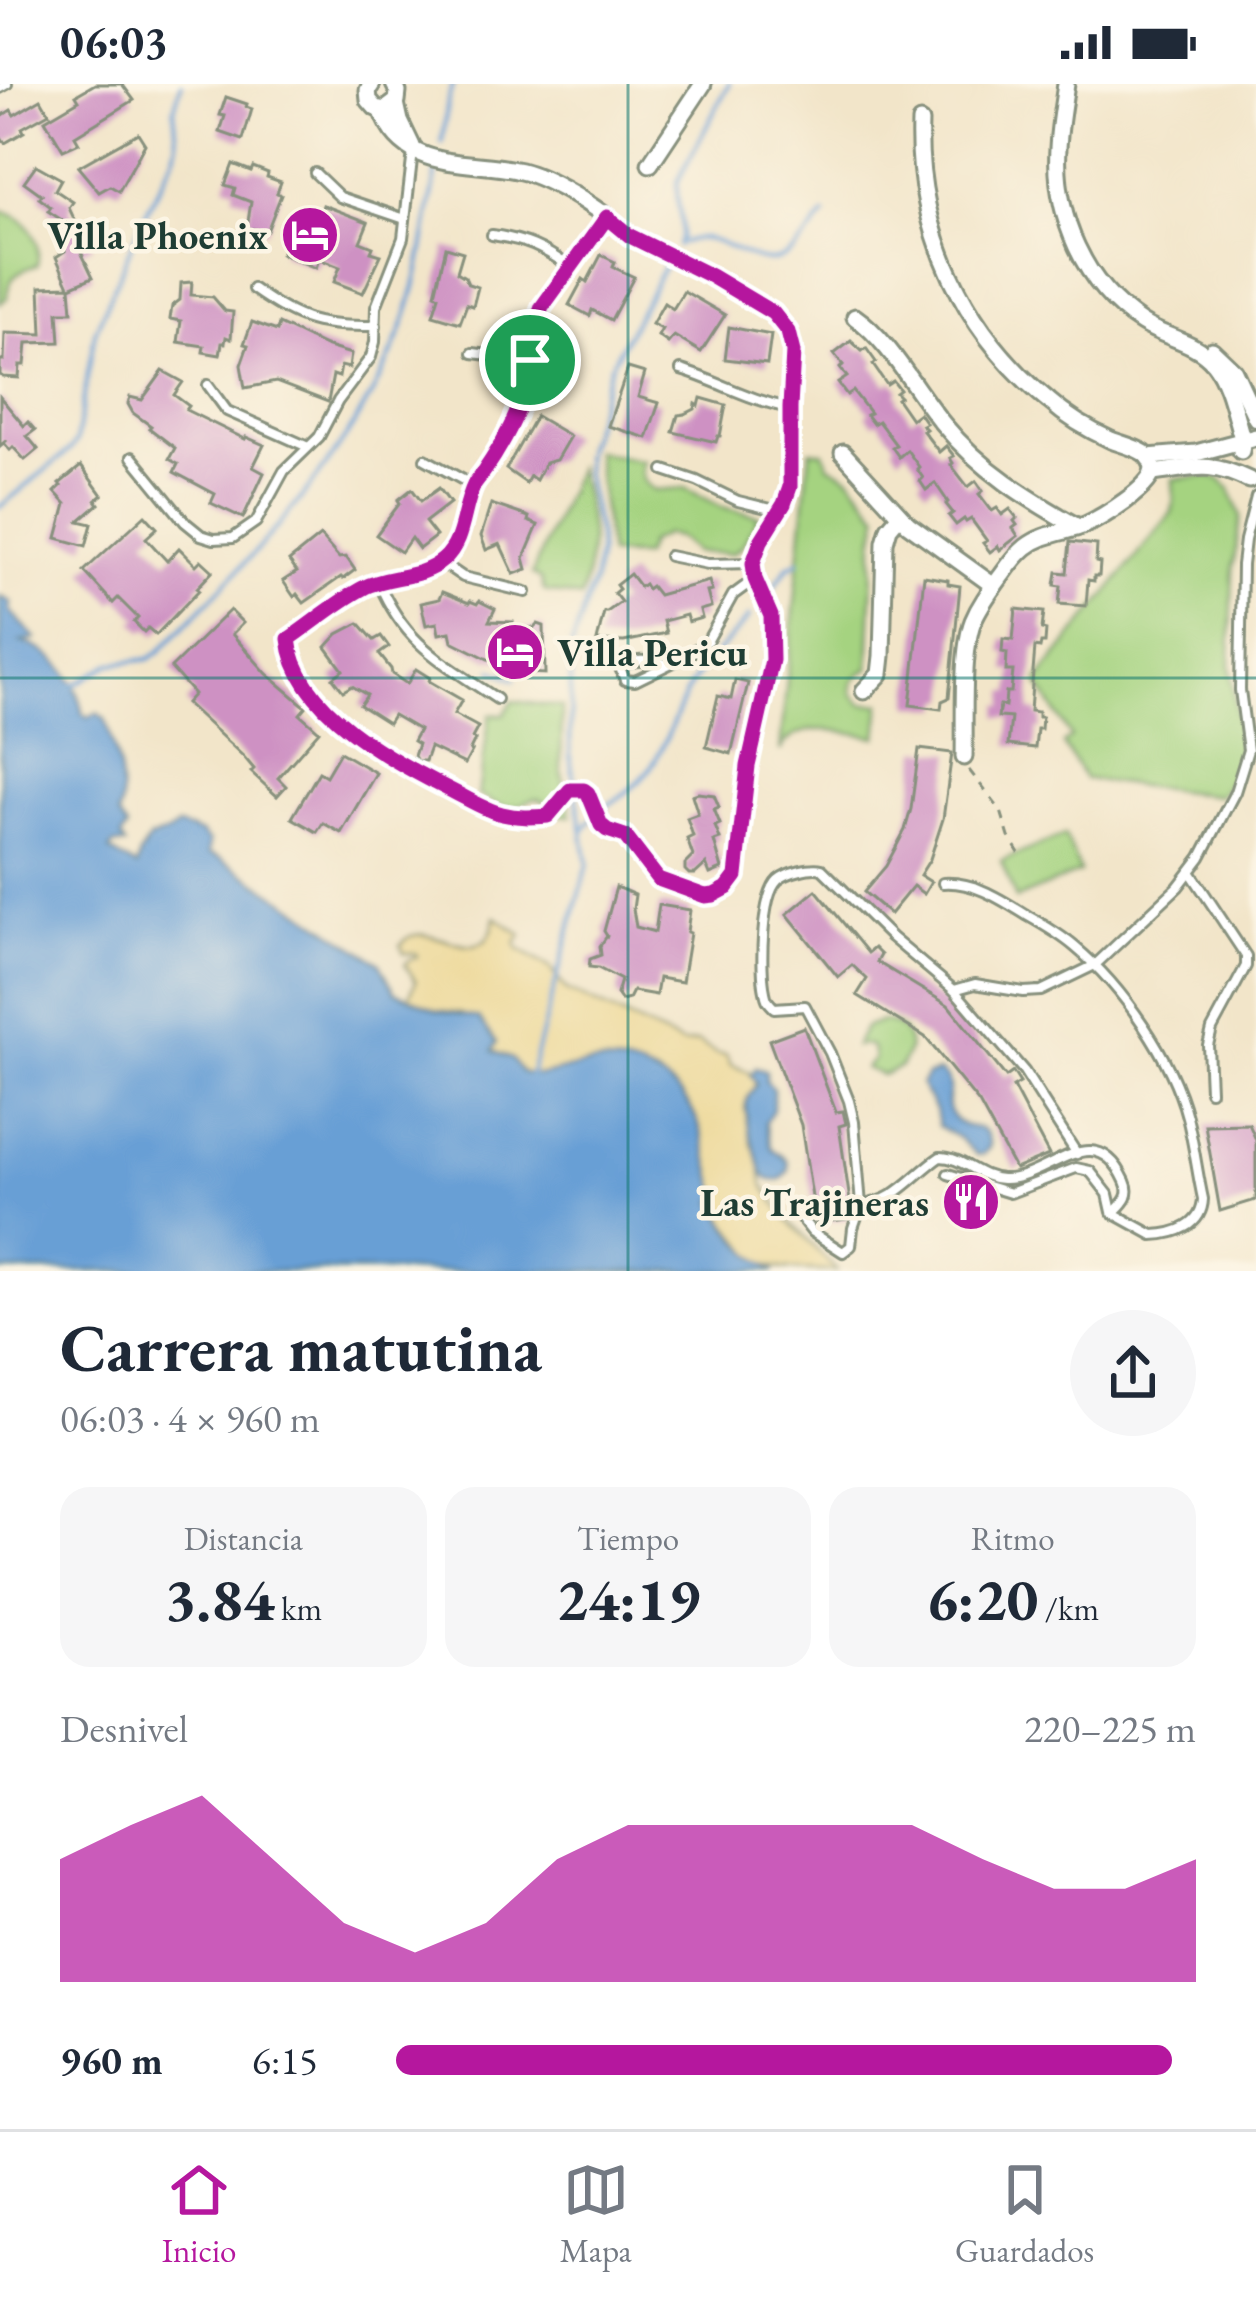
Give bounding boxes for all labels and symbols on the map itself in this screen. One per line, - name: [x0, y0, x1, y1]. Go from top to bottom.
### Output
- hotel icon: Villa Phoenix: [279, 204, 341, 266]
- place label: Villa Phoenix: [47, 210, 268, 261]
- pin: [479, 309, 581, 411]
- hotel icon: Villa Pericu: [484, 621, 546, 683]
- place label: Villa Pericu: [557, 627, 748, 678]
- restaurant icon: Las Trajineras: [940, 1171, 1002, 1233]
- place label: Las Trajineras: [700, 1177, 929, 1228]

